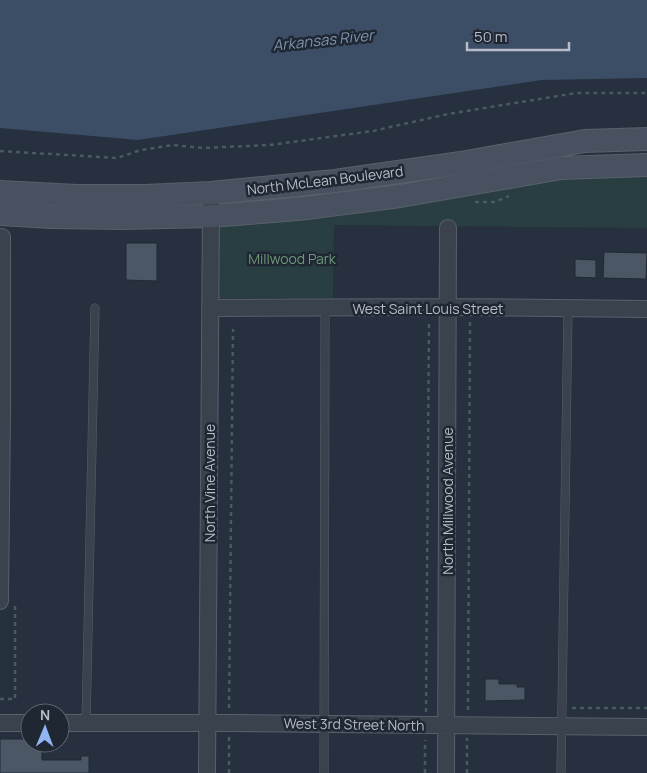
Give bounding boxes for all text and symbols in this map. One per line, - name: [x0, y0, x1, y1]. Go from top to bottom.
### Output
- scale bar: [467, 20, 570, 52]
- water label: Arkansas River: [272, 24, 377, 56]
- text: 50 m: [474, 26, 508, 47]
- street label: North McLean Boulevard: [246, 161, 404, 199]
- park label: Millwood Park: [248, 249, 337, 268]
- street label: West Saint Louis Street: [353, 299, 504, 318]
- street label: North Vine Avenue: [200, 424, 219, 542]
- street label: North Millwood Avenue: [438, 427, 457, 575]
- north arrow: [20, 703, 70, 753]
- text: N: [40, 705, 50, 724]
- street label: West 3rd Street North: [283, 713, 425, 735]

